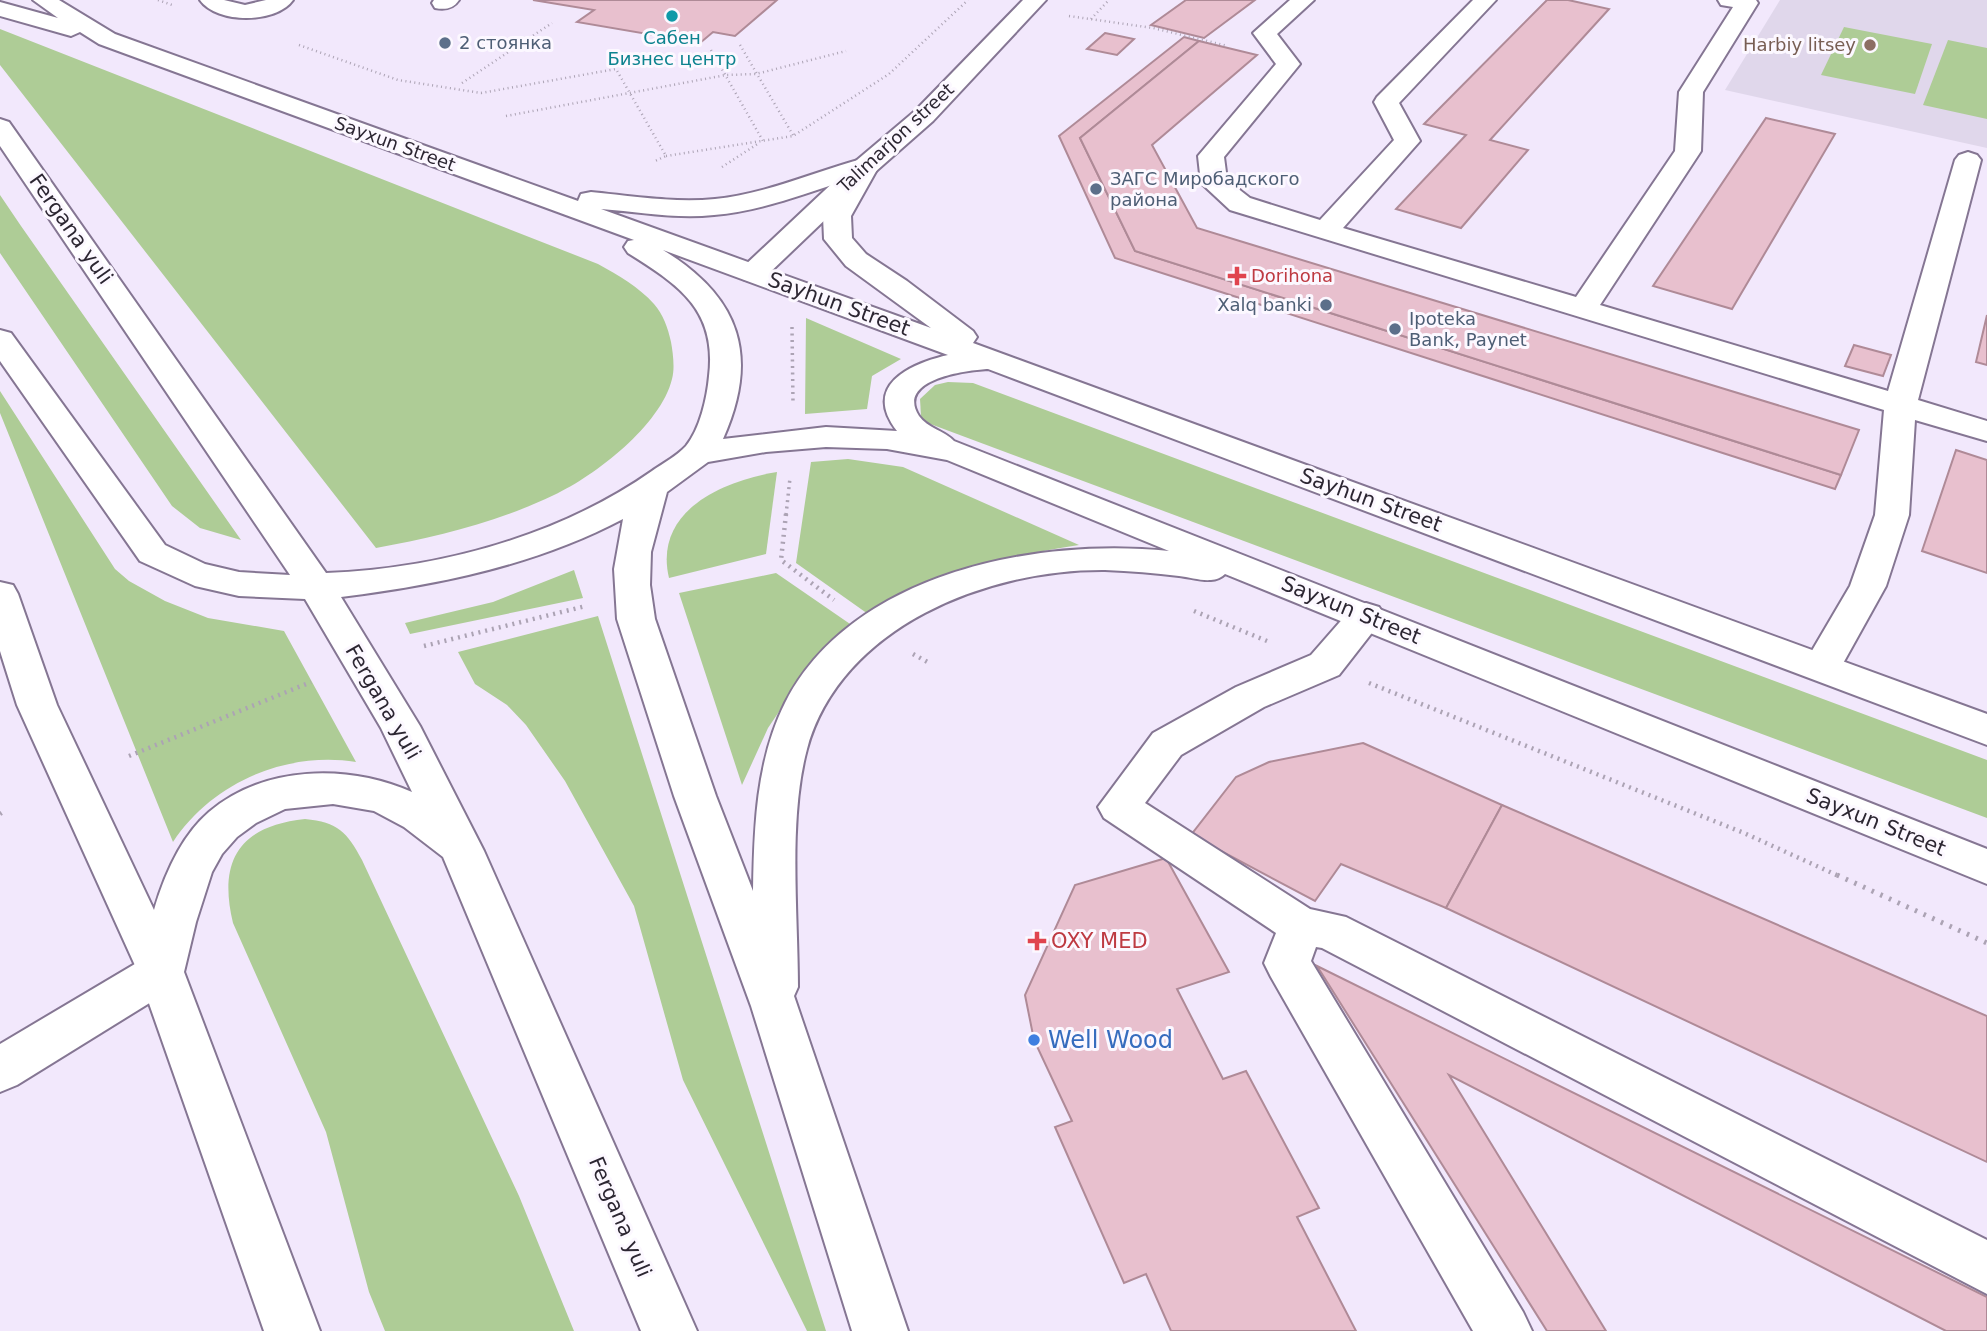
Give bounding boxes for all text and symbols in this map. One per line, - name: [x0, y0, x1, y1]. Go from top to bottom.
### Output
- marker: Сабен Бизнес центр: [664, 8, 680, 24]
- place label: Сабен Бизнес центр: [607, 27, 737, 69]
- place label: 2 стоянка: [459, 32, 552, 53]
- place label: Harbiy litsey: [1743, 34, 1856, 55]
- marker: 2 стоянка: [437, 35, 453, 51]
- marker: Harbiy litsey: [1862, 37, 1878, 53]
- street label: Talimarjon street: [833, 79, 958, 197]
- street label: Sayxun Street: [332, 112, 458, 175]
- place label: ЗАГС Миробадского района: [1110, 168, 1300, 210]
- street label: Fergana yuli: [24, 169, 118, 289]
- marker: ЗАГС Миробадского района: [1088, 181, 1104, 197]
- place label: Dorihona: [1251, 265, 1333, 286]
- street label: Sayhun Street: [765, 267, 913, 341]
- marker: Dorihona: [1229, 268, 1245, 284]
- place label: Xalq banki: [1217, 294, 1312, 315]
- marker: Xalq banki: [1318, 297, 1334, 313]
- place label: Ipoteka Bank, Paynet: [1409, 308, 1527, 350]
- marker: Ipoteka Bank, Paynet: [1387, 321, 1403, 337]
- street label: Sayhun Street: [1297, 463, 1445, 537]
- street label: Sayxun Street: [1278, 571, 1424, 649]
- street label: Fergana yuli: [340, 640, 426, 764]
- street label: Sayxun Street: [1803, 783, 1949, 861]
- place label: OXY MED: [1051, 929, 1148, 953]
- marker: OXY MED: [1029, 933, 1045, 949]
- place label: Well Wood: [1048, 1026, 1173, 1054]
- marker: Well Wood: [1026, 1032, 1042, 1048]
- street label: Fergana yuli: [584, 1153, 656, 1281]

